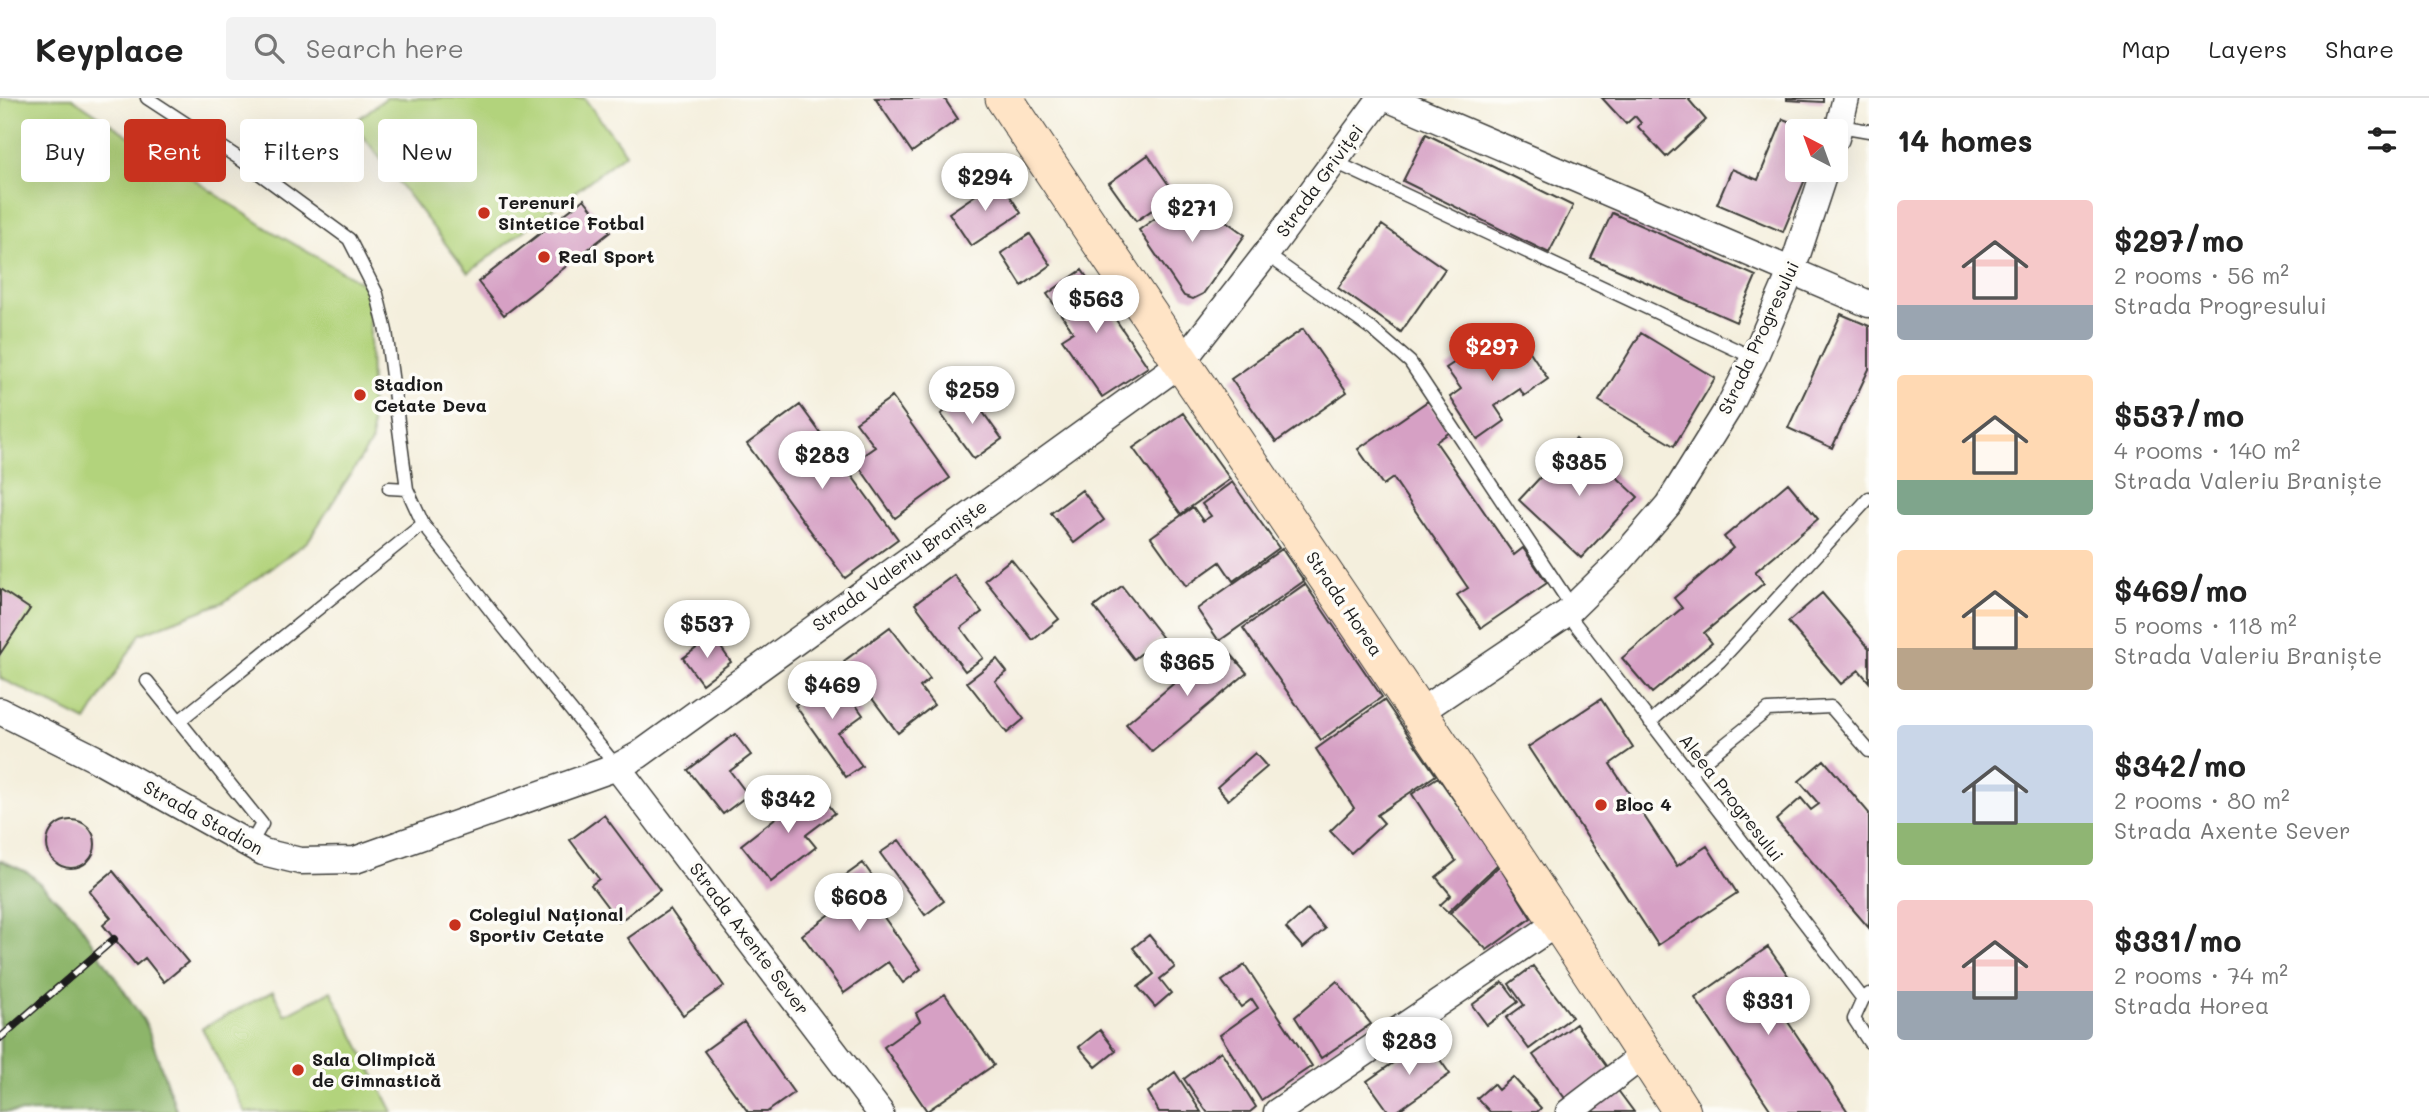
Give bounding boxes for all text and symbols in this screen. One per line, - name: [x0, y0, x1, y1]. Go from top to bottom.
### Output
- search box: [226, 17, 716, 80]
- text: Keyplace: [35, 27, 184, 70]
- icon: search: [250, 29, 288, 67]
- text: Search here: [306, 31, 464, 65]
- text: Map: [2122, 33, 2170, 64]
- text: Layers: [2208, 33, 2287, 64]
- text: Share: [2325, 33, 2394, 64]
- chip: Buy: [21, 119, 110, 182]
- chip: Rent: [124, 119, 226, 182]
- chip: Filters: [240, 119, 364, 182]
- chip: New: [378, 119, 477, 182]
- street label: Strada Griviței: [1270, 119, 1368, 242]
- north arrow: [1785, 119, 1848, 182]
- map controls: [1785, 119, 1848, 182]
- text: 14 homes: [1897, 120, 2033, 160]
- icon: filters: [2363, 121, 2401, 159]
- pin: $294: [944, 153, 1026, 213]
- text: $294: [957, 161, 1013, 191]
- pin: $271: [1151, 184, 1233, 244]
- place label: Terenuri Sintetice Fotbal: [498, 190, 644, 235]
- text: $271: [1167, 192, 1217, 222]
- marker: Terenuri Sintetice Fotbal: [476, 205, 492, 221]
- text: $297/mo: [2114, 220, 2244, 260]
- icon: home: [1953, 228, 2037, 312]
- place label: Real Sport: [558, 244, 654, 268]
- marker: Real Sport: [536, 249, 552, 265]
- street label: Strada Progresului: [1712, 257, 1804, 418]
- text: 2 rooms · 56 m²: [2114, 260, 2289, 290]
- pin: $563: [1055, 275, 1137, 335]
- text: $563: [1068, 283, 1124, 313]
- text: Strada Progresului: [2114, 290, 2327, 320]
- pin: $297: [1451, 324, 1533, 383]
- text: $297: [1465, 331, 1519, 361]
- pin: $259: [931, 366, 1013, 426]
- place label: Stadion Cetate Deva: [374, 372, 487, 417]
- text: $259: [945, 374, 999, 404]
- marker: Stadion Cetate Deva: [352, 387, 368, 403]
- text: $537/mo: [2114, 395, 2244, 435]
- icon: home: [1953, 403, 2037, 487]
- pin: $283: [781, 432, 863, 491]
- text: 4 rooms · 140 m²: [2114, 435, 2300, 465]
- pin: $385: [1538, 438, 1620, 498]
- text: $283: [794, 439, 850, 469]
- text: $385: [1551, 446, 1607, 476]
- text: Strada Valeriu Braniște: [2114, 465, 2382, 495]
- street label: Strada Valeriu Braniște: [807, 494, 991, 637]
- street label: Strada Horea: [1301, 546, 1389, 661]
- text: $469/mo: [2114, 570, 2247, 610]
- icon: home: [1953, 578, 2037, 662]
- pin: $537: [666, 601, 748, 660]
- text: $537: [680, 608, 734, 638]
- text: 5 rooms · 118 m²: [2114, 610, 2297, 640]
- pin: $365: [1146, 638, 1228, 698]
- text: Strada Valeriu Braniște: [2114, 640, 2382, 670]
- text: $365: [1159, 646, 1215, 676]
- pin: $469: [791, 662, 873, 721]
- text: $469: [804, 669, 860, 699]
- street label: Aleea Progresului: [1674, 729, 1789, 866]
- text: $342/mo: [2114, 745, 2246, 785]
- icon: home: [1953, 753, 2037, 837]
- street label: Strada Stadion: [139, 774, 268, 860]
- pin: $342: [747, 776, 829, 835]
- text: $342: [760, 783, 816, 813]
- text: 2 rooms · 80 m²: [2114, 785, 2290, 815]
- place label: Bloc 4: [1615, 792, 1672, 816]
- marker: Bloc 4: [1593, 797, 1609, 813]
- text: Strada Axente Sever: [2114, 815, 2351, 845]
- street label: Strada Axente Sever: [684, 857, 815, 1020]
- pin: $608: [818, 874, 900, 933]
- text: $608: [830, 881, 888, 911]
- place label: Colegiul Național Sportiv Cetate: [469, 902, 623, 947]
- marker: Colegiul Național Sportiv Cetate: [447, 917, 463, 933]
- text: $331/mo: [2114, 920, 2241, 960]
- icon: home: [1953, 928, 2037, 1012]
- text: 2 rooms · 74 m²: [2114, 960, 2288, 990]
- pin: $331: [1727, 978, 1809, 1037]
- text: $331: [1742, 985, 1794, 1015]
- text: Strada Horea: [2114, 990, 2269, 1020]
- pin: $283: [1368, 1018, 1450, 1077]
- text: $283: [1381, 1025, 1437, 1055]
- place label: Sala Olimpică de Gimnastică: [312, 1047, 441, 1092]
- marker: Sala Olimpică de Gimnastică: [290, 1062, 306, 1078]

